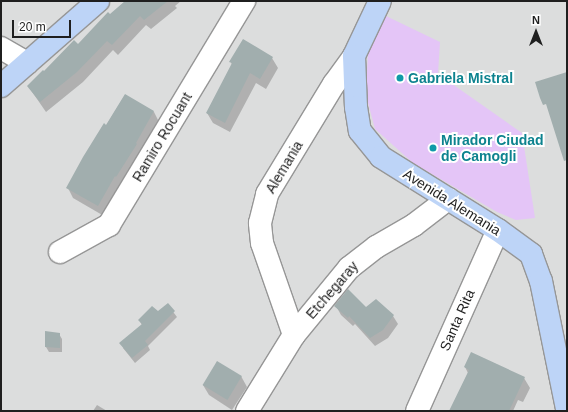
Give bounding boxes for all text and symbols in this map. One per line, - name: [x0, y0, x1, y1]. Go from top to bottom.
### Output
- scale bar: [14, 12, 73, 38]
- north arrow: [516, 12, 556, 52]
- text: N: [532, 14, 540, 26]
- text: 20 m: [19, 20, 46, 34]
- place label: Gabriela Mistral: [408, 70, 513, 86]
- marker: Gabriela Mistral: [395, 73, 405, 83]
- street label: Ramiro Rocuant: [129, 89, 195, 185]
- place label: Mirador Ciudad de Camogli: [441, 132, 544, 164]
- street label: Alemania: [262, 138, 306, 196]
- marker: Mirador Ciudad de Camogli: [428, 143, 438, 153]
- street label: Avenida Alemania: [400, 165, 504, 239]
- street label: Etchegaray: [302, 258, 362, 322]
- street label: Santa Rita: [436, 287, 478, 353]

